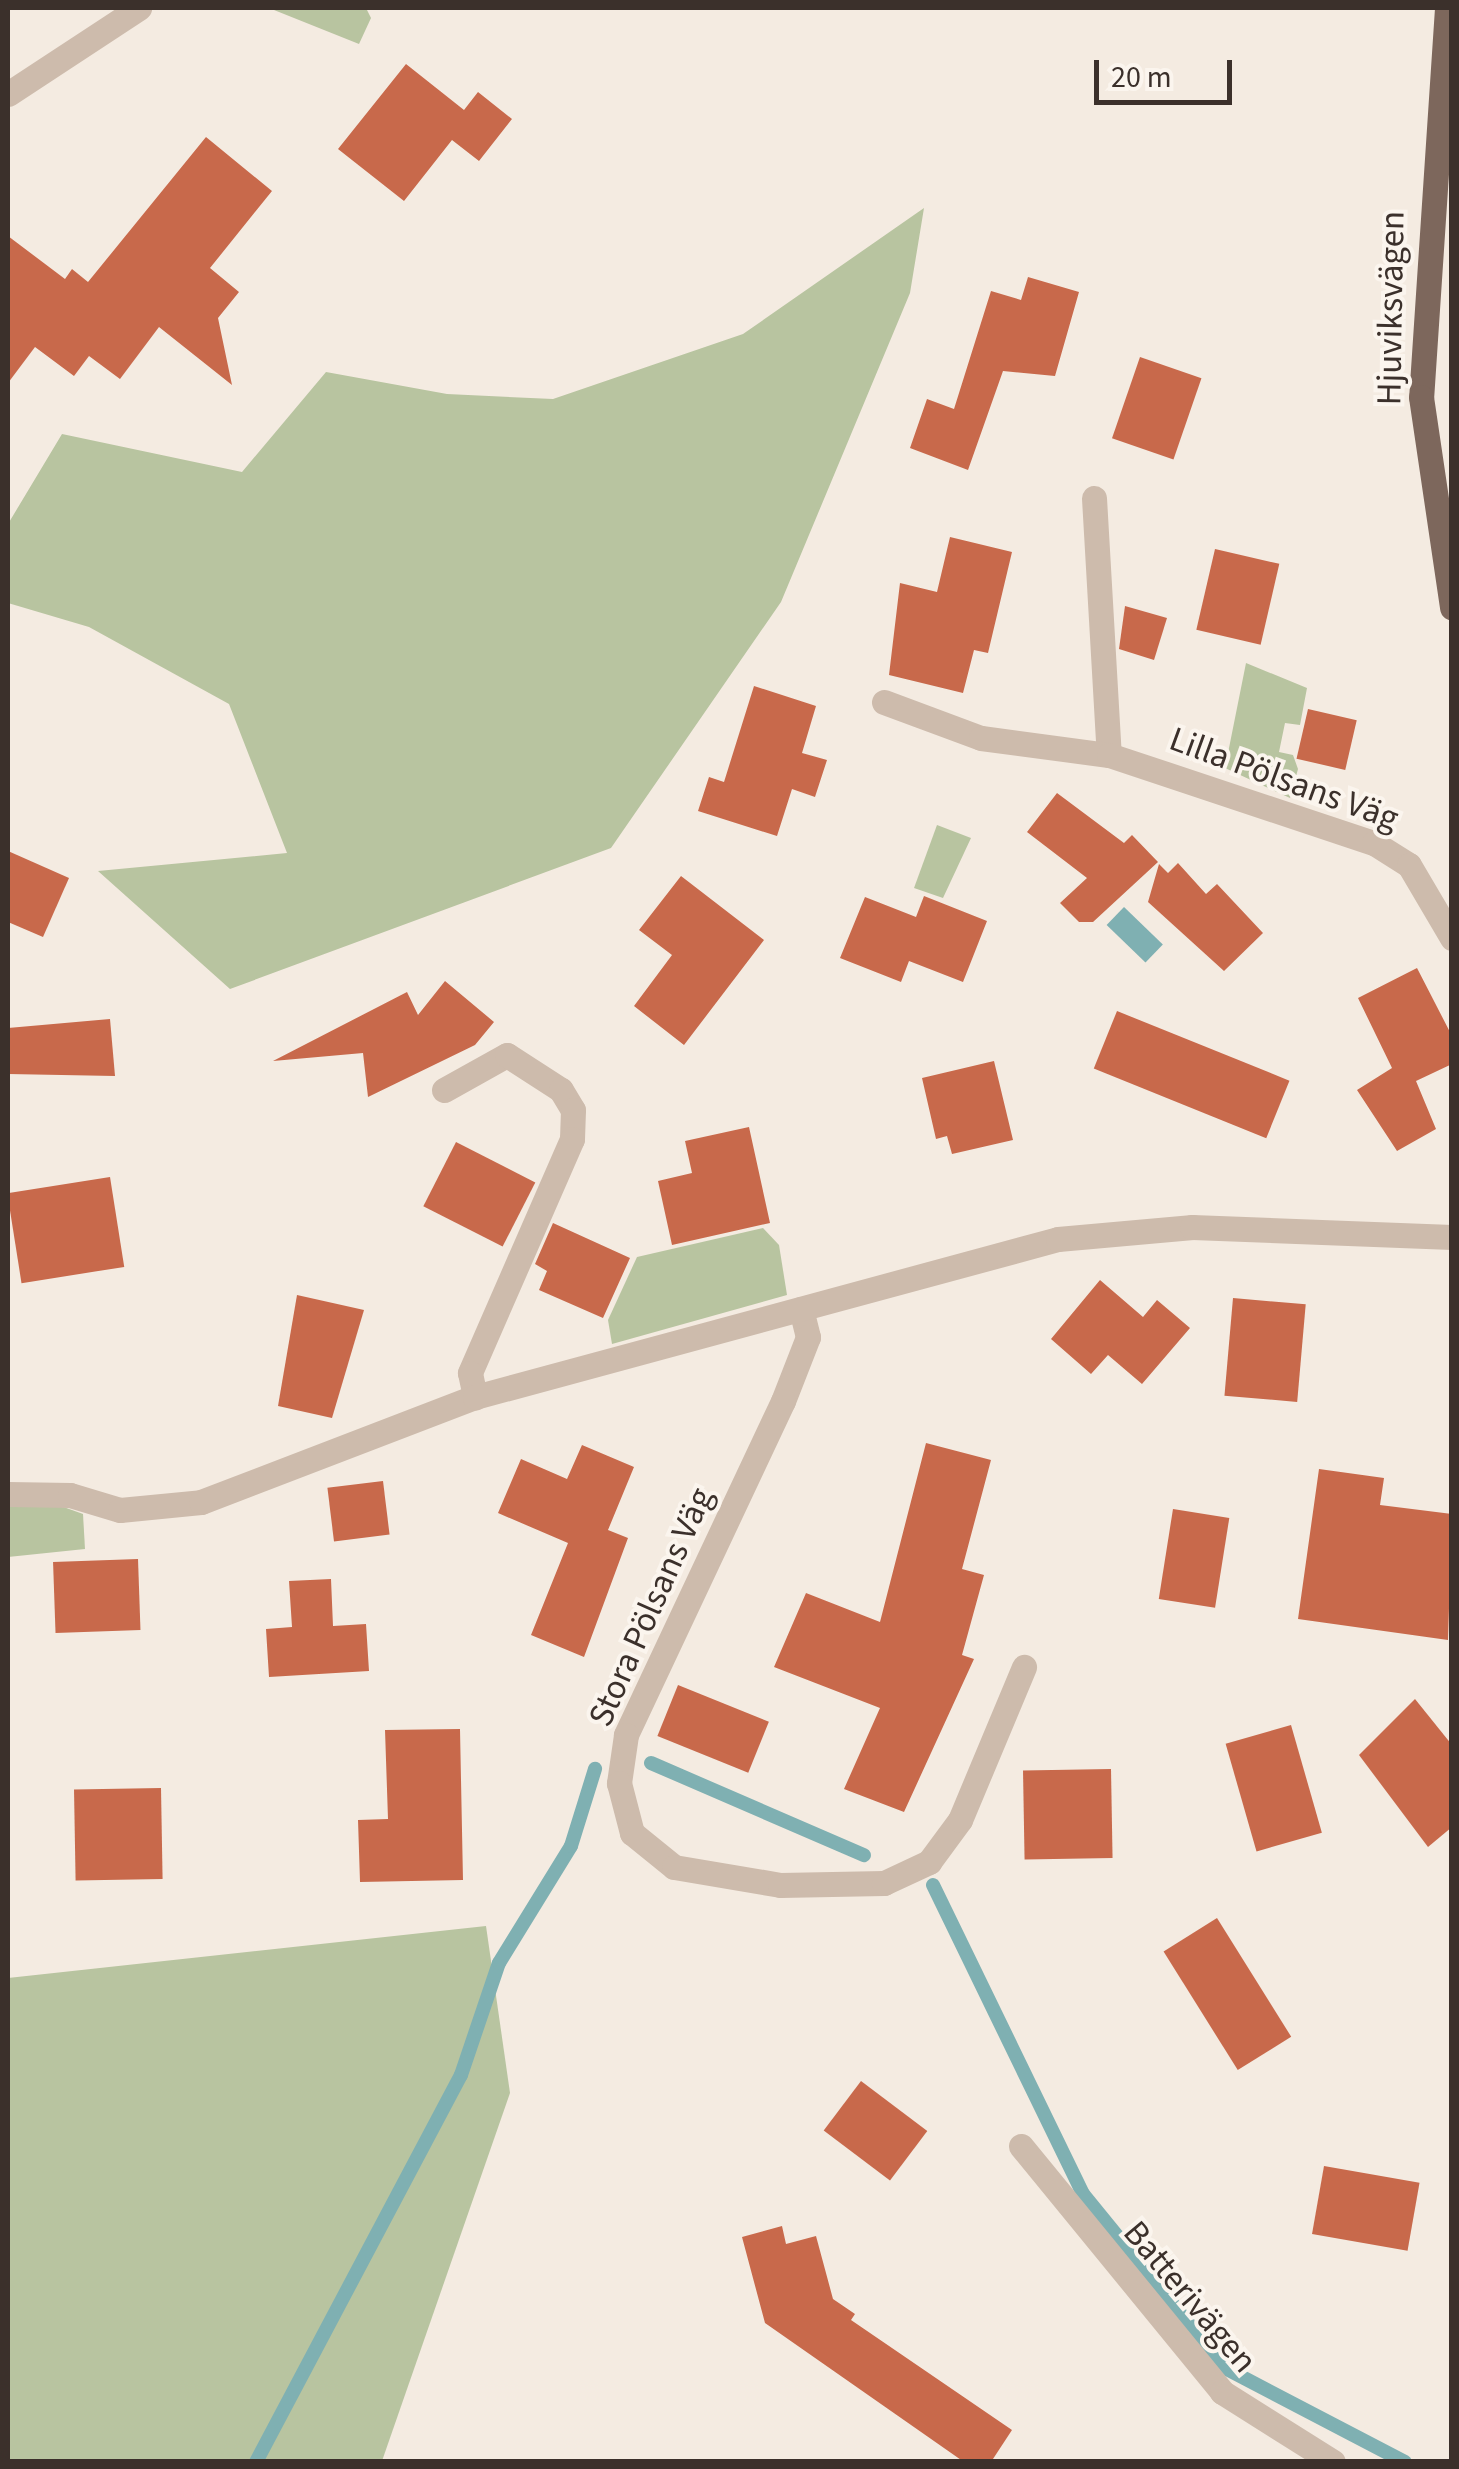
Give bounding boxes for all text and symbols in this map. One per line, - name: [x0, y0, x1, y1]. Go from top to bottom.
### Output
- scale bar: [1099, 40, 1236, 102]
- text: 20 m: [1111, 56, 1172, 99]
- street label: Hjuviksvägen: [1368, 210, 1414, 406]
- street label: Lilla Pölsans Väg: [1164, 718, 1404, 840]
- street label: Stora Pölsans Väg: [580, 1481, 722, 1733]
- street label: Batterivägen: [1114, 2213, 1266, 2381]

